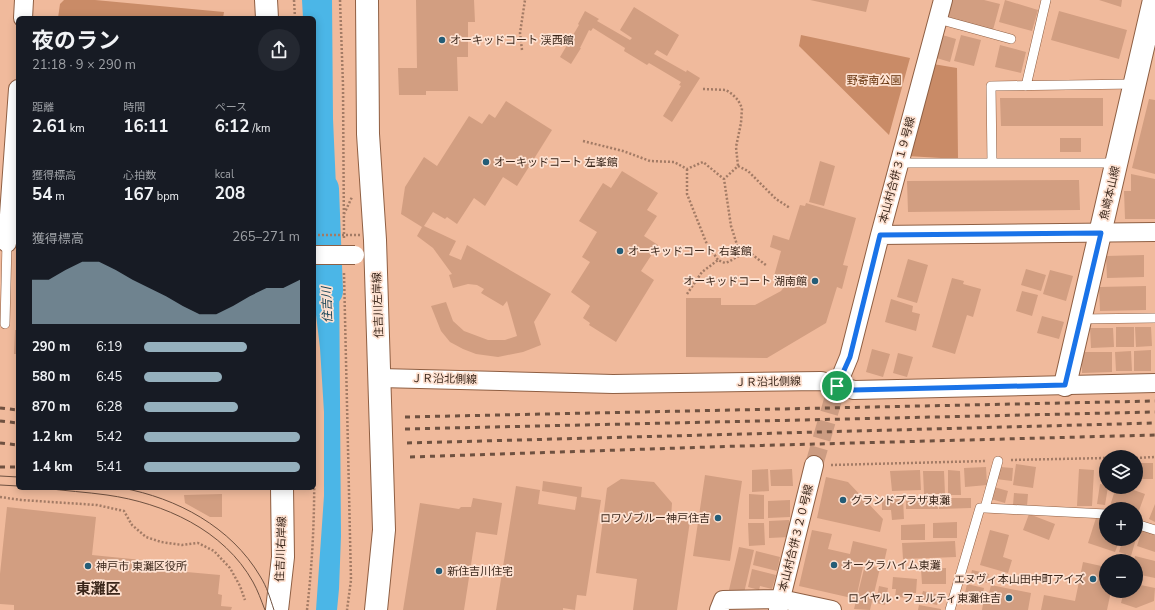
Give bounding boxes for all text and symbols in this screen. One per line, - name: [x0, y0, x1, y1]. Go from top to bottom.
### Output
- text: 夜のラン: [32, 26, 120, 56]
- button: share: [258, 29, 300, 71]
- place label: オーキッドコート 渓西館: [450, 33, 574, 48]
- marker: オーキッドコート 渓西館: [437, 35, 447, 45]
- text: 21:18 · 9 × 290 m: [32, 56, 136, 74]
- park label: 野寄南公園: [847, 73, 902, 88]
- text: 距離: [32, 100, 54, 115]
- text: 時間: [123, 100, 145, 115]
- text: ペース: [215, 100, 247, 115]
- text: 2.61: [32, 115, 67, 138]
- text: 16:11: [123, 115, 168, 138]
- text: 6:12: [215, 115, 249, 138]
- street label: 本山村合併３１９号線: [876, 115, 918, 225]
- text: km: [67, 121, 85, 136]
- text: /km: [249, 121, 270, 136]
- place label: オーキッドコート 左峯館: [494, 155, 618, 170]
- marker: オーキッドコート 左峯館: [481, 157, 491, 167]
- street label: 魚崎本山線: [1097, 165, 1123, 221]
- text: kcal: [215, 167, 234, 182]
- text: 獲得標高: [32, 168, 76, 183]
- text: 心拍数: [123, 168, 156, 183]
- text: 208: [215, 182, 245, 205]
- text: 54: [32, 183, 52, 206]
- text: 167: [123, 183, 154, 206]
- text: m: [52, 189, 65, 204]
- text: bpm: [154, 189, 179, 204]
- text: 265–271 m: [232, 228, 300, 246]
- text: 獲得標高: [32, 230, 84, 248]
- place label: オーキッドコート 右峯館: [628, 244, 752, 259]
- marker: オーキッドコート 右峯館: [615, 246, 625, 256]
- street label: 住吉川左岸線: [369, 272, 387, 338]
- place label: オーキッドコート 湖南館: [683, 274, 807, 289]
- marker: オーキッドコート 湖南館: [810, 276, 820, 286]
- water label: 住吉川: [318, 285, 336, 323]
- text: 290 m: [32, 338, 70, 356]
- text: 6:19: [96, 338, 122, 356]
- text: 580 m: [32, 368, 70, 386]
- text: 6:45: [96, 368, 122, 386]
- pin: [820, 369, 854, 403]
- street label: ＪＲ沿北側線: [411, 371, 477, 387]
- street label: ＪＲ沿北側線: [735, 374, 801, 390]
- icon: arrive: [826, 375, 848, 397]
- text: 870 m: [32, 398, 70, 416]
- text: 6:28: [96, 398, 122, 416]
- text: 1.2 km: [32, 428, 73, 446]
- text: 5:42: [96, 428, 122, 446]
- map controls: [1099, 450, 1143, 598]
- button: layers: [1099, 450, 1143, 494]
- text: 1.4 km: [32, 458, 73, 476]
- text: 5:41: [96, 458, 122, 476]
- street label: 本山村合併３２０号線: [775, 483, 817, 593]
- place label: グランドプラザ東灘: [851, 493, 950, 508]
- marker: グランドプラザ東灘: [838, 495, 848, 505]
- button: +: [1099, 502, 1143, 546]
- place label: ロワゾブルー神戸住吉: [600, 511, 710, 526]
- marker: ロワゾブルー神戸住吉: [713, 513, 723, 523]
- street label: 住吉川右岸線: [272, 516, 290, 582]
- button: −: [1099, 554, 1143, 598]
- place label: オークラハイム東灘: [842, 558, 940, 573]
- place label: 神戸市 東灘区役所: [96, 559, 188, 574]
- marker: オークラハイム東灘: [829, 560, 839, 570]
- marker: 神戸市 東灘区役所: [83, 561, 93, 571]
- place label: 新住吉川住宅: [447, 564, 513, 579]
- marker: 新住吉川住宅: [434, 566, 444, 576]
- place label: エヌヴィ本山田中町アイズ: [954, 572, 1085, 587]
- marker: エヌヴィ本山田中町アイズ: [1088, 574, 1098, 584]
- district label: 東灘区: [75, 579, 121, 599]
- place label: ロイヤル・フェルティ東灘住吉: [848, 591, 1001, 606]
- marker: ロイヤル・フェルティ東灘住吉: [1004, 593, 1014, 603]

